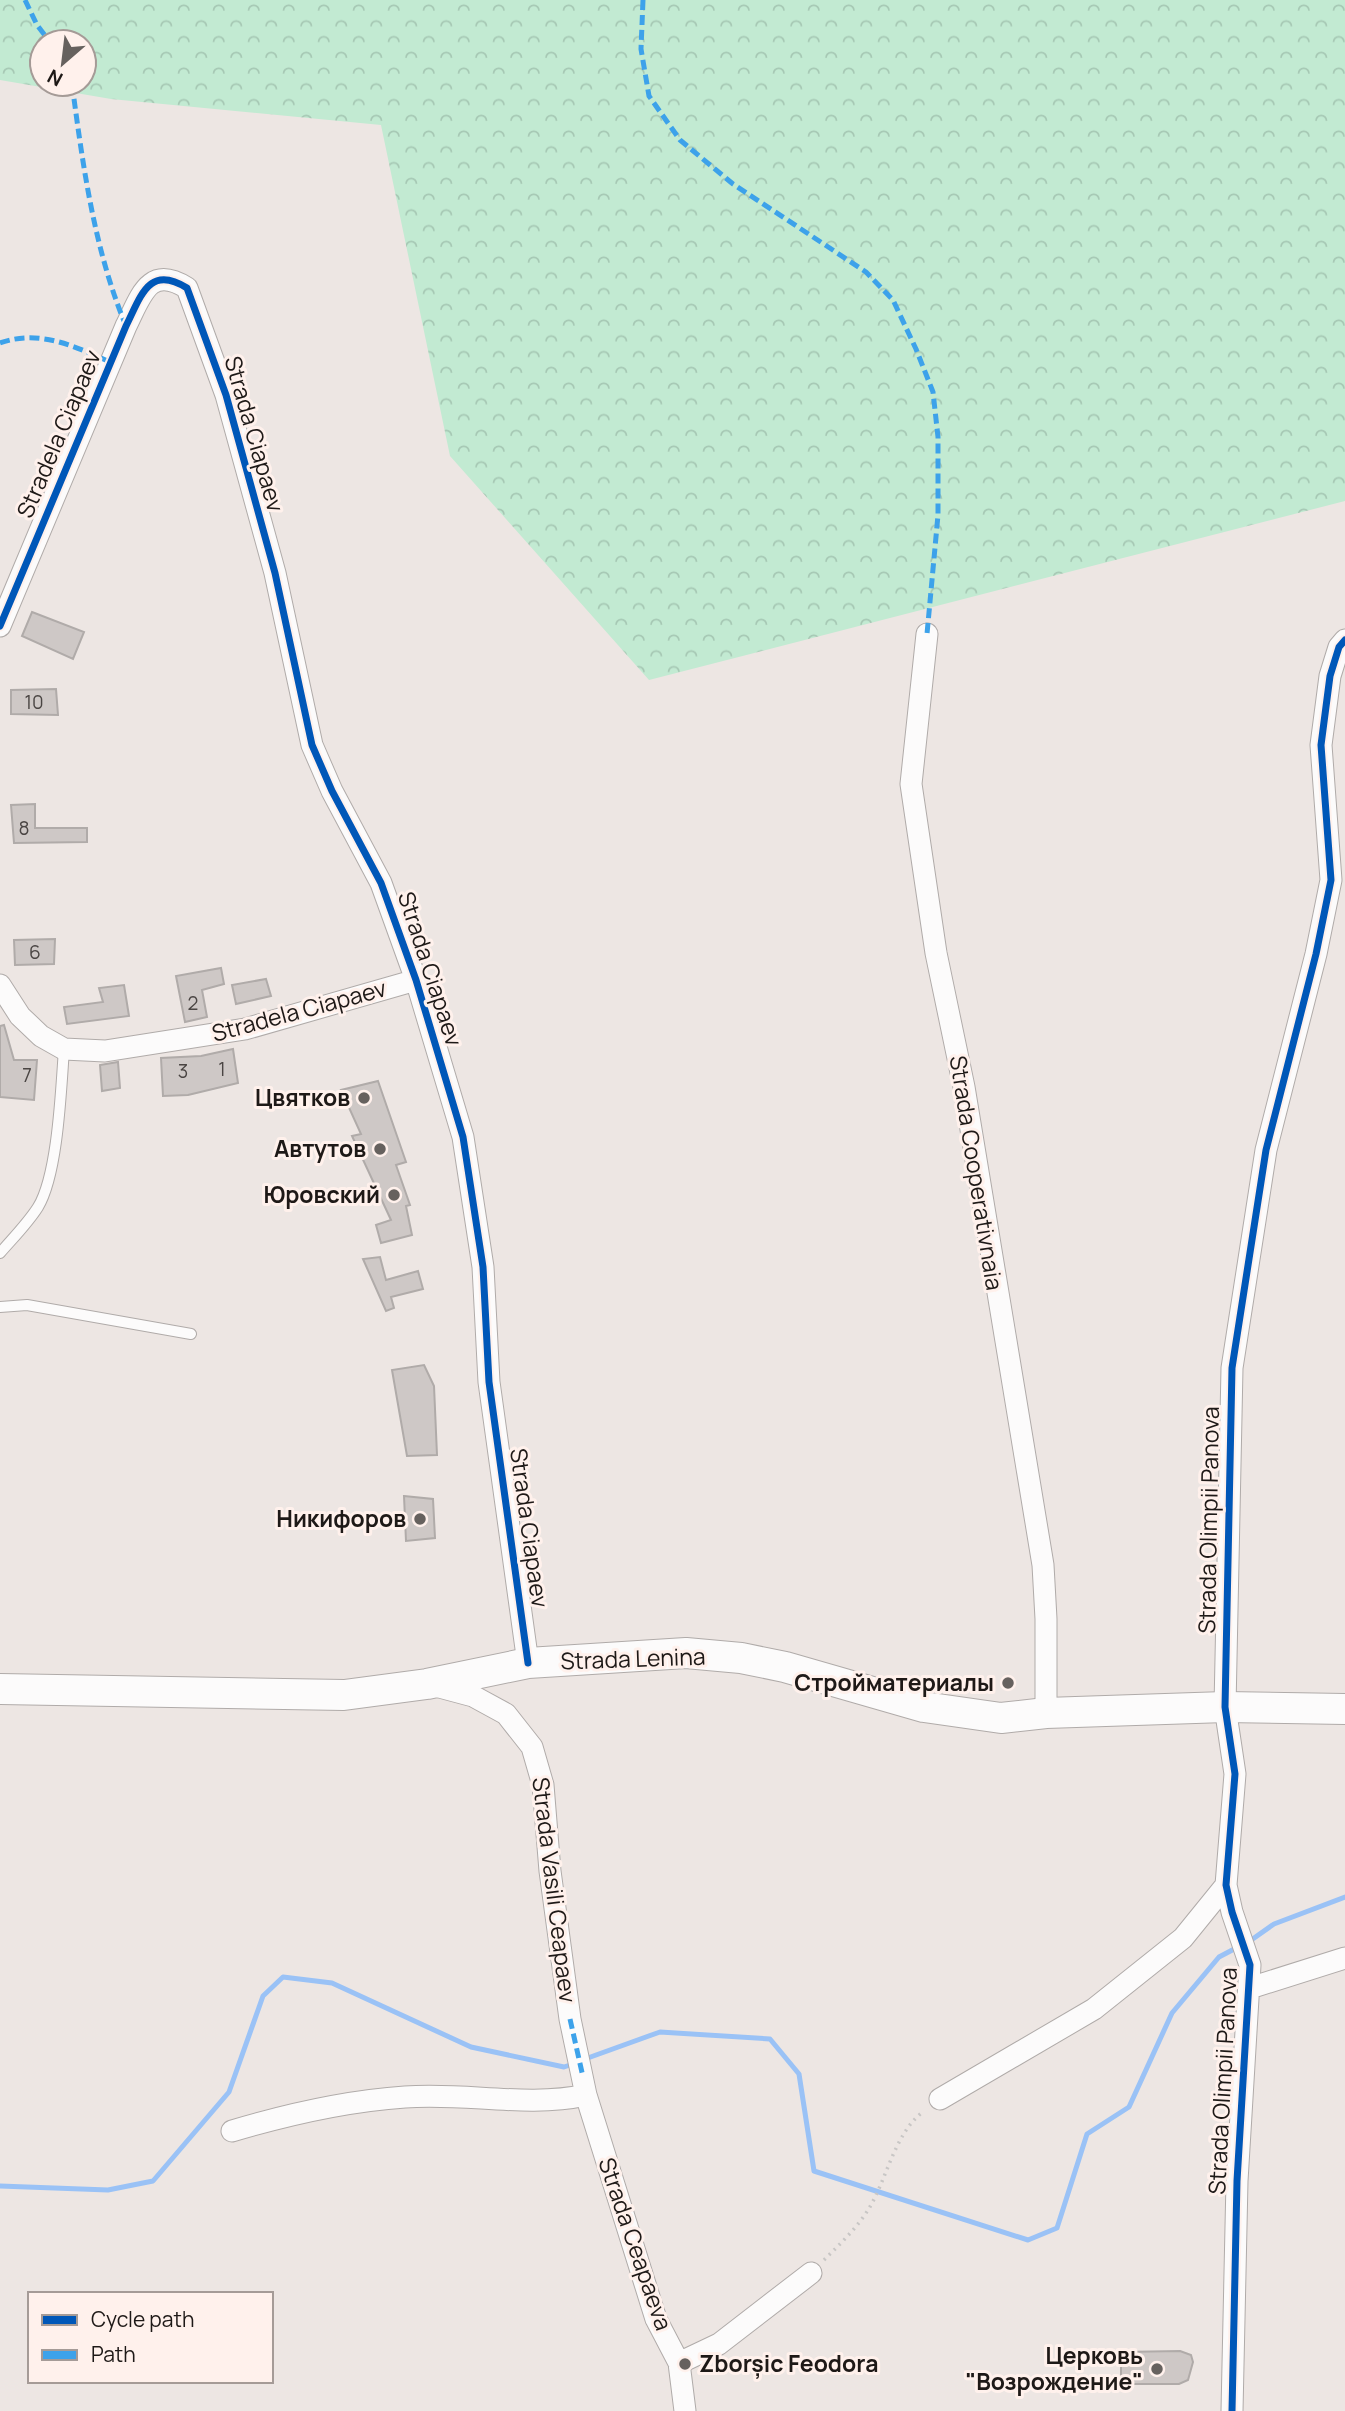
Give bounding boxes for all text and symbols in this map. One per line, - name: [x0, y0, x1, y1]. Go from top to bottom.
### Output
- north arrow: [28, 28, 98, 98]
- text: N: [43, 63, 67, 93]
- street label: Stradela Ciapaev: [8, 344, 108, 522]
- street label: Strada Ciapaev: [217, 352, 293, 516]
- house number: 10: [24, 689, 44, 715]
- house number: 8: [18, 815, 30, 841]
- street label: Strada Ciapaev: [391, 887, 471, 1050]
- house number: 6: [29, 939, 41, 965]
- street label: Stradela Ciapaev: [208, 971, 390, 1049]
- house number: 2: [188, 990, 198, 1016]
- street label: Strada Cooperativnaia: [943, 1053, 1011, 1292]
- house number: 1: [218, 1056, 226, 1082]
- house number: 3: [178, 1058, 188, 1084]
- house number: 7: [22, 1062, 32, 1088]
- place label: Цвятков: [255, 1081, 350, 1113]
- marker: Цвятков: [356, 1090, 372, 1106]
- place label: Автутов: [274, 1132, 366, 1164]
- marker: Автутов: [372, 1141, 388, 1157]
- place label: Юровский: [263, 1178, 380, 1210]
- marker: Юровский: [386, 1187, 402, 1203]
- street label: Strada Olimpii Panova: [1190, 1406, 1226, 1634]
- street label: Strada Ciapaev: [503, 1446, 557, 1610]
- place label: Никифоров: [276, 1502, 406, 1534]
- marker: Никифоров: [412, 1511, 428, 1527]
- street label: Strada Lenina: [560, 1639, 706, 1677]
- place label: Стройматериалы: [794, 1666, 994, 1698]
- marker: Стройматериалы: [1000, 1675, 1016, 1691]
- street label: Strada Vasili Ceapaev: [525, 1775, 585, 2005]
- street label: Strada Olimpii Panova: [1200, 1967, 1244, 2195]
- street label: Strada Ceapaeva: [591, 2153, 680, 2334]
- legend: [28, 2292, 273, 2383]
- text: Cycle path: [91, 2305, 194, 2333]
- place label: Церковь "Возрождение": [966, 2339, 1143, 2397]
- text: Path: [91, 2340, 136, 2368]
- place label: Zborșic Feodora: [699, 2347, 878, 2379]
- marker: Zborșic Feodora: [677, 2356, 693, 2372]
- marker: Церковь "Возрождение": [1149, 2361, 1165, 2377]

